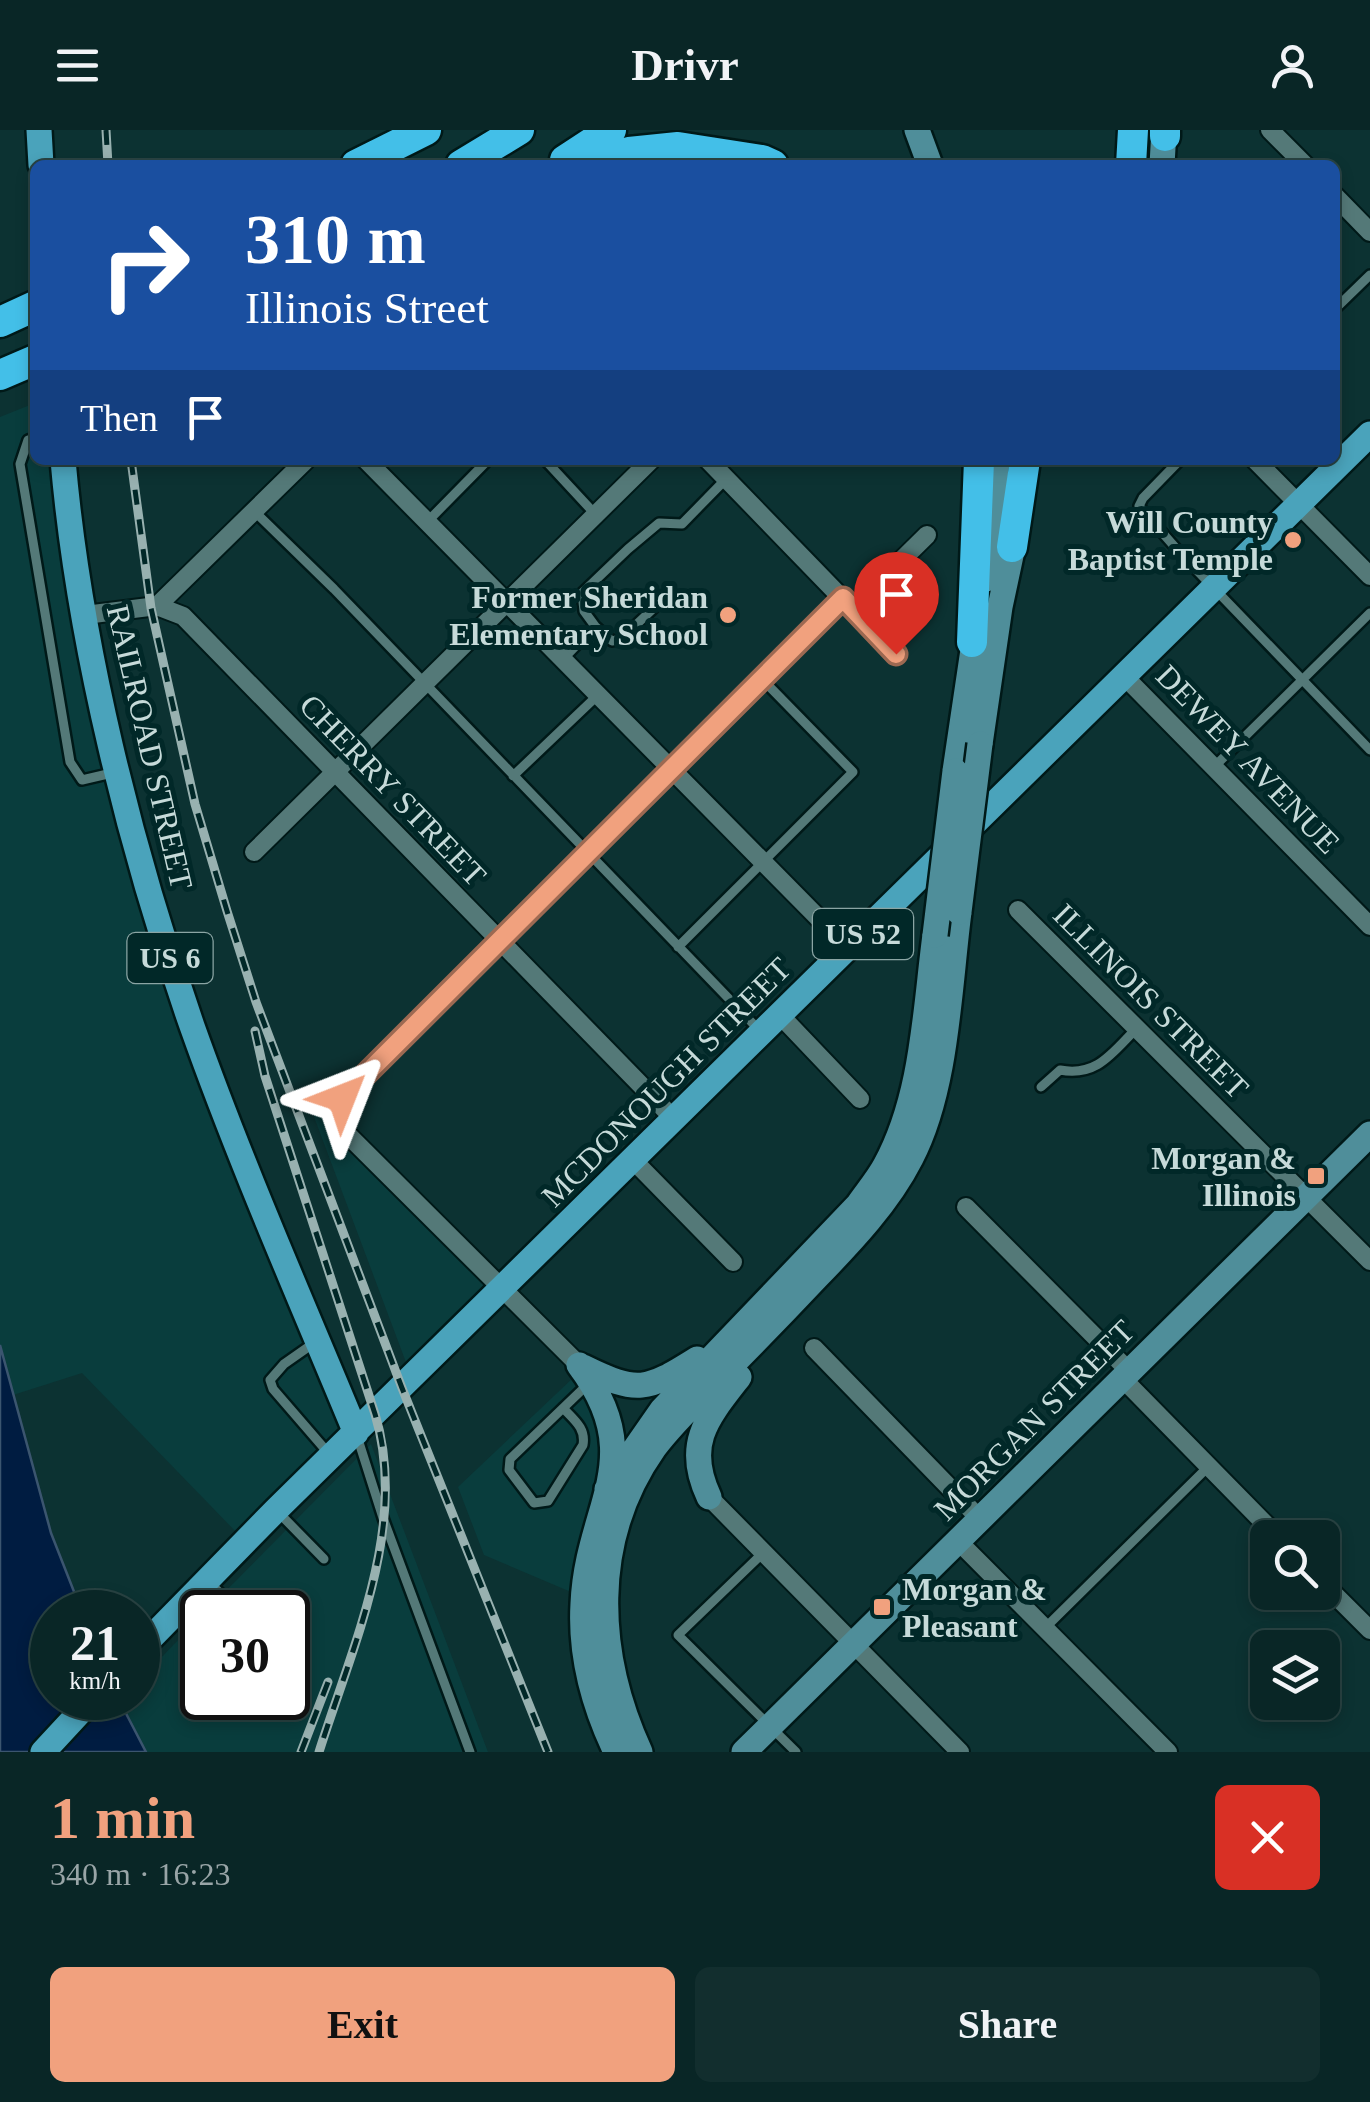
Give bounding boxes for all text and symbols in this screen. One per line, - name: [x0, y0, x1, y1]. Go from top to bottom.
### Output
- icon: menu: [50, 38, 105, 93]
- icon: person: [1265, 38, 1320, 93]
- text: Drivr: [631, 40, 739, 90]
- icon: right: [80, 200, 210, 330]
- text: 310 m: [245, 201, 426, 278]
- text: Illinois Street: [245, 283, 489, 333]
- icon: arrive: [178, 390, 233, 445]
- text: Then: [80, 397, 158, 439]
- place label: Will County Baptist Temple: [1068, 504, 1273, 577]
- marker: Will County Baptist Temple: [1282, 529, 1304, 551]
- pin: [854, 552, 939, 655]
- icon: arrive: [869, 567, 924, 622]
- place label: Former Sheridan Elementary School: [449, 579, 708, 652]
- street label: RAILROAD STREET: [100, 601, 200, 893]
- marker: Former Sheridan Elementary School: [717, 604, 739, 626]
- street label: DEWEY AVENUE: [1149, 657, 1347, 861]
- street label: CHERRY STREET: [292, 687, 494, 894]
- street label: ILLINOIS STREET: [1046, 896, 1256, 1106]
- road number: US 52: [813, 909, 913, 959]
- road number: US 6: [128, 933, 212, 983]
- street label: MCDONOUGH STREET: [534, 950, 798, 1214]
- position arrow: [290, 1046, 394, 1150]
- place label: Morgan & Illinois: [1151, 1140, 1296, 1213]
- marker: Morgan & Illinois: [1305, 1165, 1327, 1187]
- street label: MORGAN STREET: [927, 1312, 1142, 1527]
- map controls: [1250, 1520, 1340, 1720]
- button: search: [1250, 1520, 1340, 1610]
- place label: Morgan & Pleasant: [902, 1571, 1047, 1644]
- speed limit sign: 30: [180, 1590, 310, 1720]
- marker: Morgan & Pleasant: [871, 1596, 893, 1618]
- text: 21: [70, 1615, 120, 1671]
- button: layers: [1250, 1630, 1340, 1720]
- text: km/h: [69, 1667, 121, 1694]
- text: 1 min: [50, 1785, 195, 1851]
- button: close: [1215, 1785, 1320, 1890]
- text: 340 m · 16:23: [50, 1856, 230, 1892]
- button: Exit: [50, 1967, 675, 2082]
- button: Share: [695, 1967, 1320, 2082]

